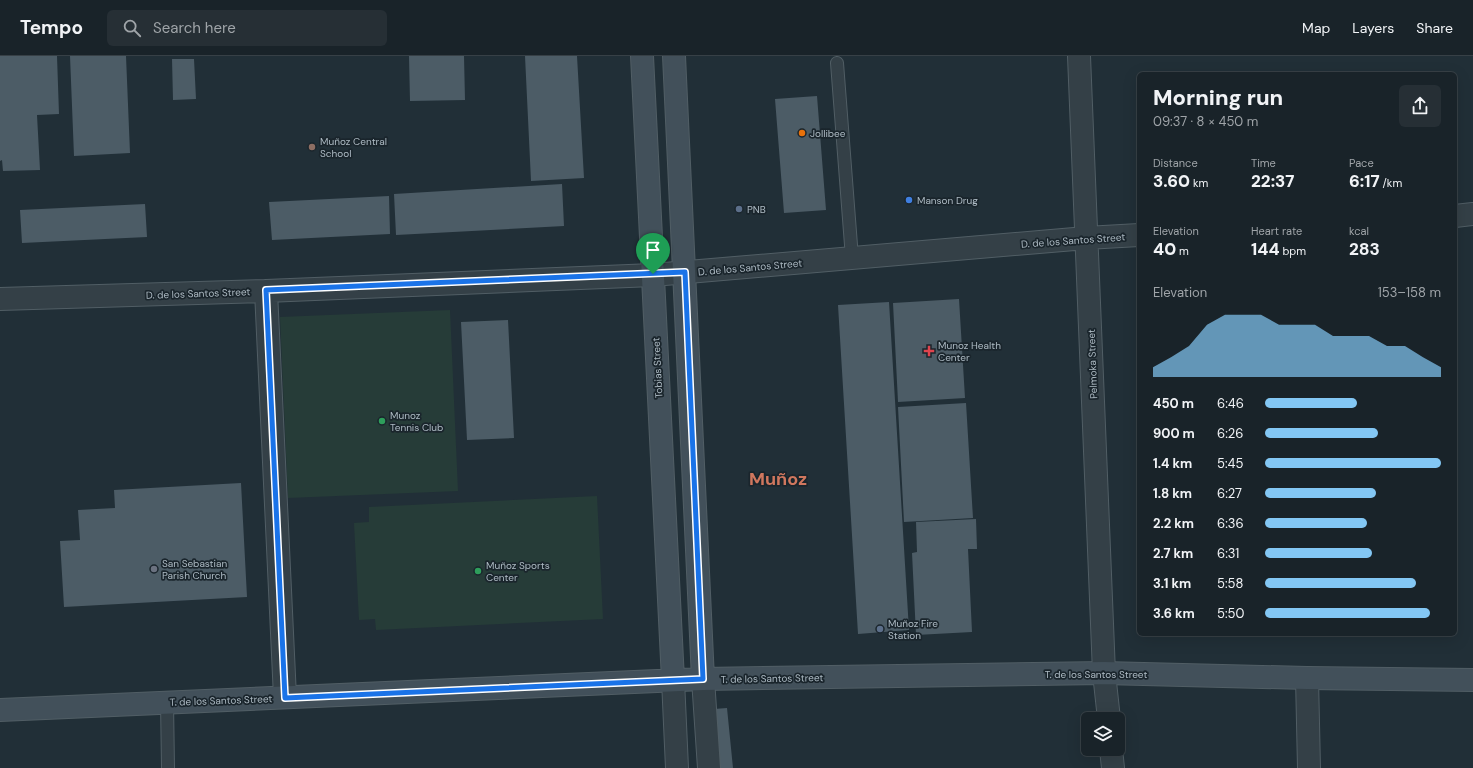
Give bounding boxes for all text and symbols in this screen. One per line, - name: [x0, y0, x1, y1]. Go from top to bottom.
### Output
- search box: [107, 10, 387, 46]
- text: Tempo: [20, 15, 83, 40]
- icon: search: [121, 17, 143, 39]
- text: Search here: [153, 18, 236, 38]
- text: Map: [1302, 19, 1330, 37]
- text: Layers: [1352, 19, 1394, 37]
- text: Share: [1416, 19, 1453, 37]
- text: Morning run: [1153, 83, 1283, 112]
- button: share: [1399, 85, 1441, 127]
- text: 09:37 · 8 × 450 m: [1153, 113, 1258, 130]
- place label: Jollibee: [810, 127, 846, 140]
- marker: Jollibee: [797, 128, 807, 138]
- place label: Muñoz Central School: [320, 135, 387, 160]
- marker: Muñoz Central School: [307, 142, 317, 152]
- text: Distance: [1153, 156, 1198, 170]
- text: Time: [1251, 156, 1276, 170]
- text: Pace: [1349, 156, 1374, 170]
- text: 3.60: [1153, 170, 1190, 192]
- text: 22:37: [1251, 170, 1294, 192]
- text: 6:17: [1349, 170, 1380, 192]
- text: km: [1190, 176, 1208, 190]
- text: /km: [1380, 176, 1402, 190]
- place label: Manson Drug: [917, 194, 978, 207]
- marker: Manson Drug: [904, 195, 914, 205]
- place label: PNB: [747, 203, 766, 216]
- marker: PNB: [734, 204, 744, 214]
- text: Elevation: [1153, 224, 1199, 238]
- text: Heart rate: [1251, 224, 1302, 238]
- text: kcal: [1349, 224, 1369, 238]
- street label: D. de los Santos Street: [1021, 230, 1126, 251]
- pin: [636, 233, 670, 274]
- text: 40: [1153, 238, 1176, 260]
- text: 144: [1251, 238, 1280, 260]
- text: 283: [1349, 238, 1380, 260]
- icon: arrive: [642, 239, 664, 261]
- text: m: [1176, 244, 1189, 258]
- text: bpm: [1280, 244, 1306, 258]
- street label: D. de los Santos Street: [697, 256, 803, 279]
- text: Elevation: [1153, 284, 1207, 301]
- text: 153–158 m: [1378, 284, 1441, 301]
- street label: D. de los Santos Street: [146, 285, 250, 302]
- street label: Pelmoka Street: [1085, 329, 1100, 399]
- street label: Tobias Street: [649, 337, 666, 399]
- place label: Munoz Health Center: [938, 339, 1001, 364]
- marker: Munoz Health Center: [923, 345, 935, 357]
- text: 450 m: [1153, 395, 1194, 412]
- text: 6:46: [1217, 395, 1244, 412]
- place label: Munoz Tennis Club: [390, 409, 443, 434]
- marker: Munoz Tennis Club: [377, 416, 387, 426]
- text: 900 m: [1153, 425, 1195, 442]
- text: 6:26: [1217, 425, 1243, 442]
- text: 1.4 km: [1153, 455, 1192, 472]
- text: 5:45: [1217, 455, 1243, 472]
- district label: Muñoz: [749, 467, 807, 491]
- text: 1.8 km: [1153, 485, 1192, 502]
- text: 6:27: [1217, 485, 1242, 502]
- text: 2.2 km: [1153, 515, 1194, 532]
- text: 6:36: [1217, 515, 1244, 532]
- text: 2.7 km: [1153, 545, 1193, 562]
- text: 6:31: [1217, 545, 1239, 562]
- place label: San Sebastian Parish Church: [162, 557, 227, 582]
- place label: Muñoz Sports Center: [486, 559, 550, 584]
- marker: San Sebastian Parish Church: [149, 564, 159, 574]
- marker: Muñoz Sports Center: [473, 566, 483, 576]
- text: 3.1 km: [1153, 575, 1191, 592]
- text: 5:58: [1217, 575, 1243, 592]
- text: 3.6 km: [1153, 605, 1195, 622]
- text: 5:50: [1217, 605, 1244, 622]
- place label: Muñoz Fire Station: [888, 617, 938, 642]
- marker: Muñoz Fire Station: [875, 624, 885, 634]
- street label: T. de los Santos Street: [1045, 668, 1147, 681]
- street label: T. de los Santos Street: [721, 671, 823, 686]
- street label: T. de los Santos Street: [170, 692, 273, 709]
- map controls: [1081, 712, 1125, 756]
- button: layers: [1081, 712, 1125, 756]

